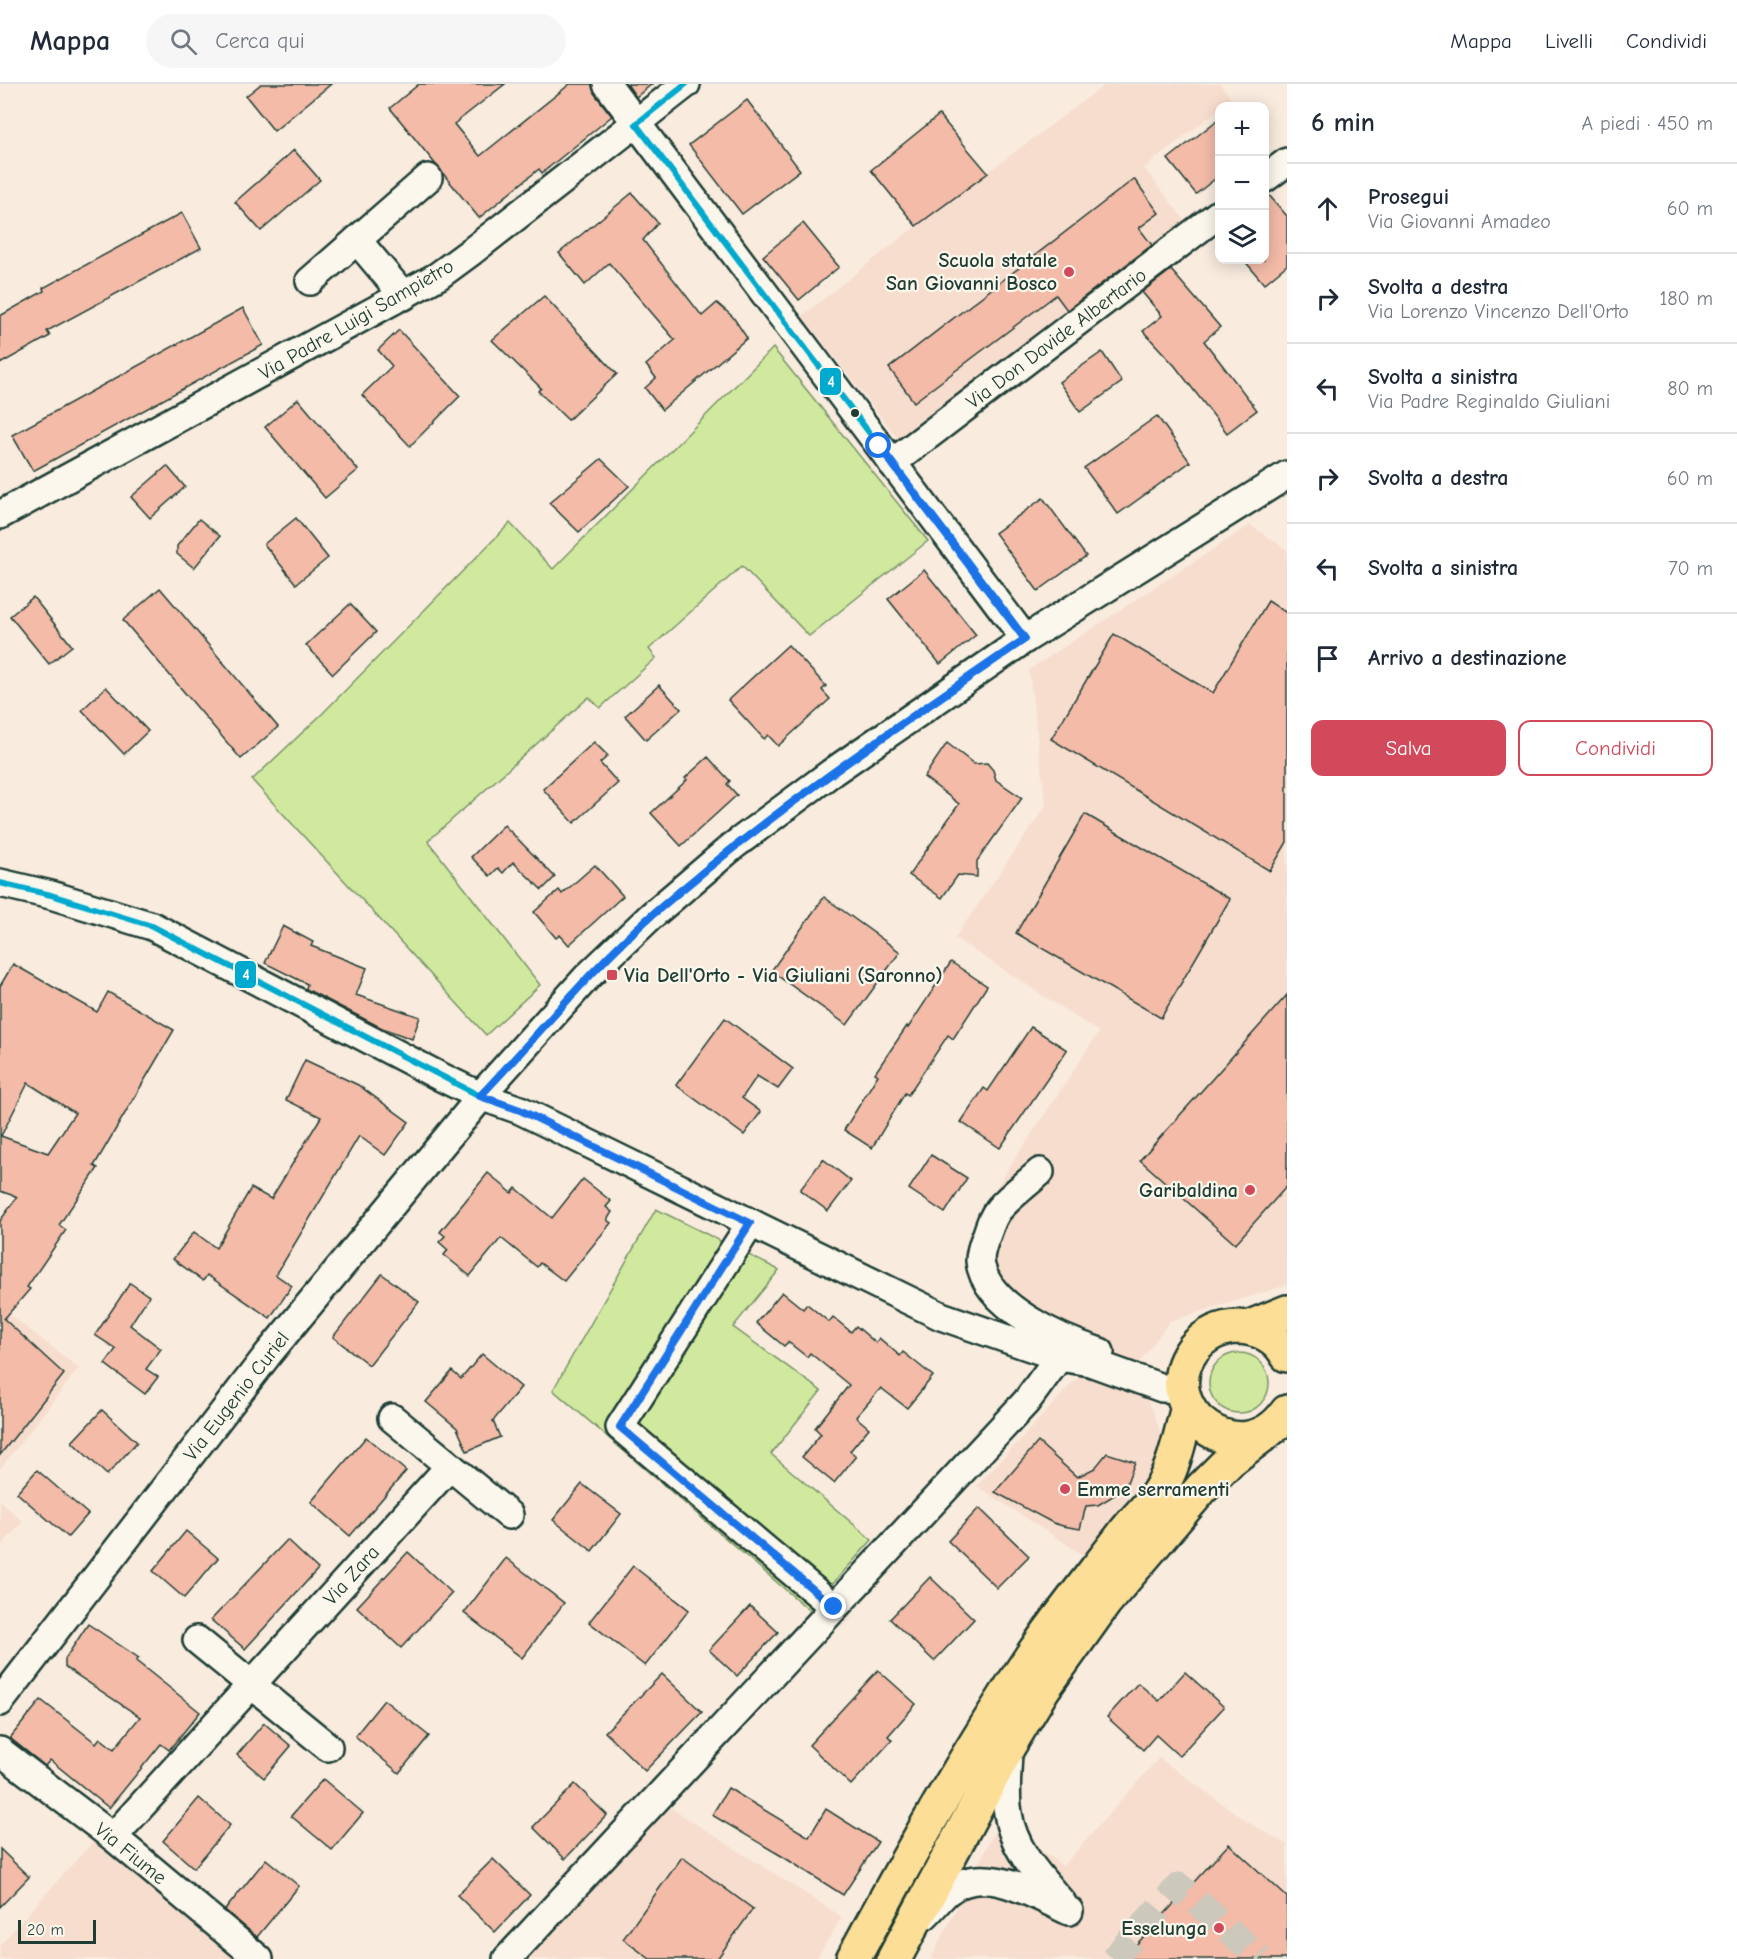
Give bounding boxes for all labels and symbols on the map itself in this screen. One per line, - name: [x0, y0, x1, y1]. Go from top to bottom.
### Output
- place label: Scuola statale San Giovanni Bosco: [886, 249, 1057, 295]
- street label: Via Padre Luigi Sampietro: [255, 254, 458, 385]
- street label: Via Don Davide Albertario: [962, 263, 1151, 414]
- marker: Scuola statale San Giovanni Bosco: [1062, 265, 1076, 279]
- line badge: 4: [819, 367, 842, 396]
- text: 4: [827, 373, 835, 391]
- unlabelled marker: [849, 407, 861, 419]
- route start: [865, 432, 891, 458]
- line badge: 4: [234, 960, 257, 989]
- place label: Via Dell'Orto - Via Giuliani (Saronno): [624, 964, 943, 987]
- text: 4: [242, 966, 250, 984]
- marker: Via Dell'Orto - Via Giuliani (Saronno): [605, 968, 619, 982]
- place label: Garibaldina: [1139, 1179, 1238, 1202]
- marker: Garibaldina: [1243, 1183, 1257, 1197]
- street label: Via Eugenio Curiel: [179, 1327, 294, 1465]
- place label: Emme serramenti: [1077, 1478, 1230, 1501]
- marker: Emme serramenti: [1058, 1482, 1072, 1496]
- street label: Via Zara: [319, 1541, 384, 1610]
- route end: [820, 1593, 846, 1619]
- street label: Via Fiume: [90, 1818, 171, 1889]
- scale bar: [18, 1917, 96, 1944]
- place label: Esselunga: [1121, 1917, 1207, 1940]
- marker: Esselunga: [1212, 1921, 1226, 1935]

